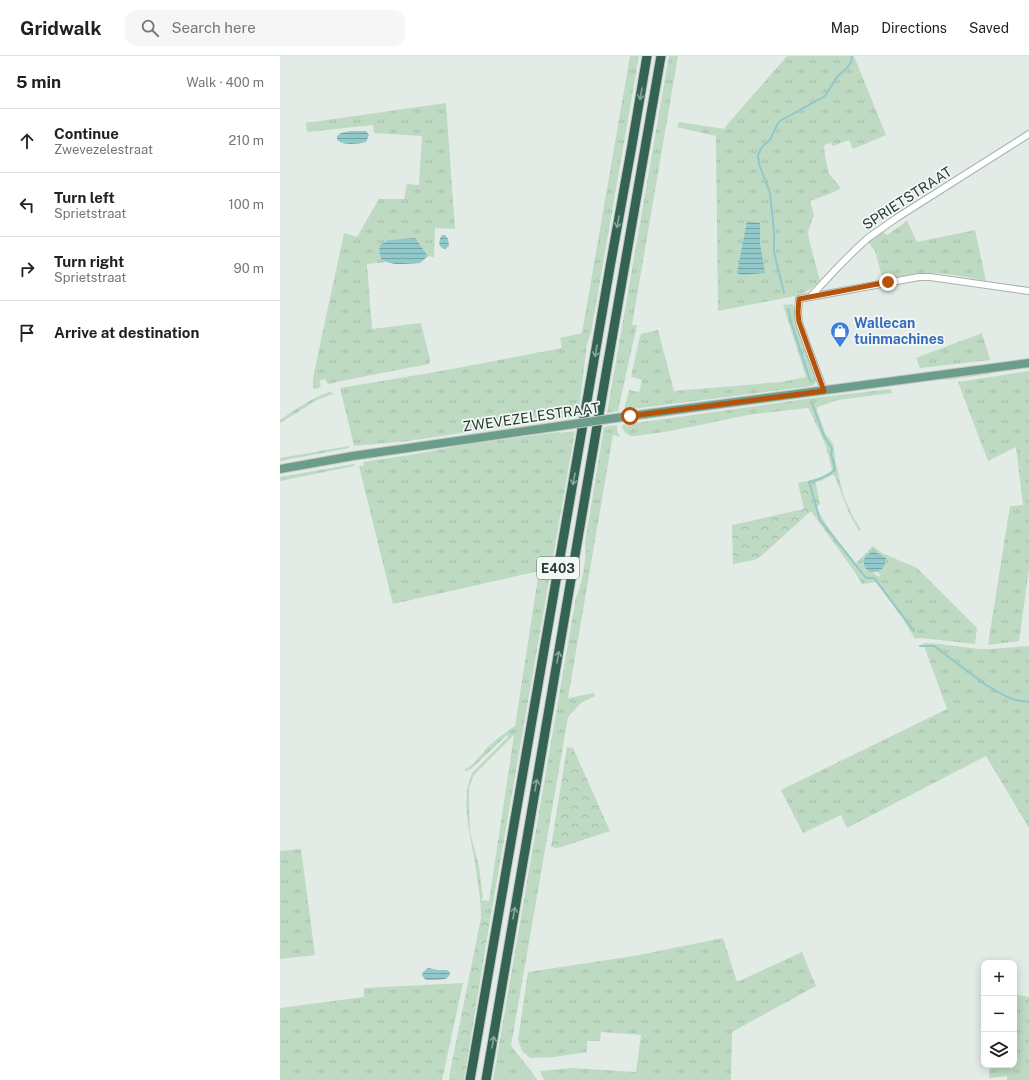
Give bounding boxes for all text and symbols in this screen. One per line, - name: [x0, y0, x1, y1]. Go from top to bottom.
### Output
- search box: [125, 10, 405, 46]
- text: Gridwalk: [20, 17, 101, 39]
- icon: search: [139, 17, 161, 39]
- text: Search here: [171, 19, 256, 36]
- text: Map: [831, 20, 859, 36]
- text: Directions: [881, 20, 947, 36]
- text: Saved: [969, 20, 1009, 36]
- text: 5 min: [16, 72, 61, 92]
- text: Walk · 400 m: [186, 75, 264, 90]
- one-way arrow: [637, 88, 645, 101]
- text: Continue: [54, 125, 119, 142]
- icon: ahead: [16, 130, 38, 152]
- text: 210 m: [229, 133, 264, 148]
- text: Zwevezelestraat: [54, 142, 153, 157]
- street label: SPRIETSTRAAT: [859, 163, 955, 233]
- text: Turn left: [54, 189, 115, 206]
- icon: left: [16, 194, 38, 216]
- text: 100 m: [228, 197, 264, 212]
- text: Sprietstraat: [54, 206, 126, 221]
- one-way arrow: [614, 216, 622, 229]
- text: Turn right: [54, 253, 124, 270]
- icon: right: [16, 258, 38, 280]
- text: 90 m: [234, 261, 264, 276]
- text: Sprietstraat: [54, 270, 126, 285]
- route end: [879, 273, 897, 291]
- place label: Wallecan tuinmachines: [854, 315, 944, 347]
- shop icon: Wallecan tuinmachines: [829, 320, 851, 348]
- icon: arrive: [16, 322, 38, 344]
- text: Arrive at destination: [54, 324, 199, 341]
- one-way arrow: [592, 344, 600, 357]
- street label: ZWEVEZELESTRAAT: [462, 399, 600, 435]
- route start: [621, 407, 639, 425]
- one-way arrow: [569, 472, 577, 485]
- road number: E403: [537, 557, 579, 579]
- one-way arrow: [554, 651, 562, 664]
- one-way arrow: [532, 779, 540, 792]
- one-way arrow: [510, 907, 518, 920]
- map controls: [981, 960, 1017, 1068]
- button: +: [981, 960, 1017, 996]
- button: −: [981, 996, 1017, 1032]
- button: layers: [981, 1032, 1017, 1068]
- one-way arrow: [489, 1035, 497, 1048]

